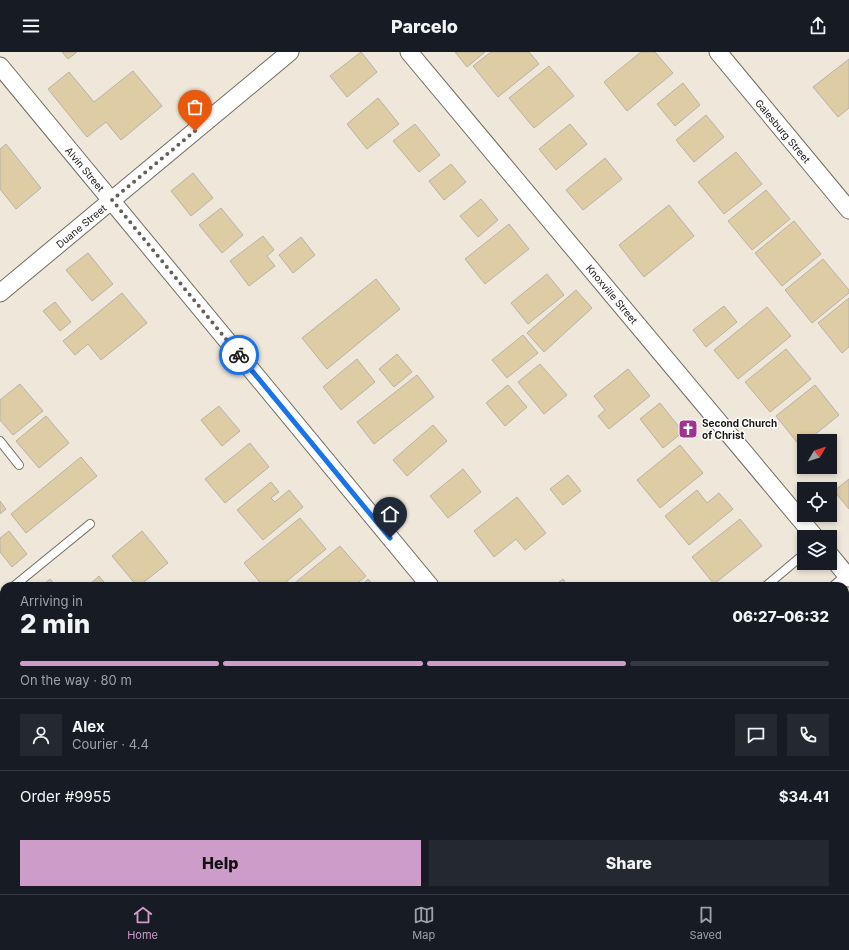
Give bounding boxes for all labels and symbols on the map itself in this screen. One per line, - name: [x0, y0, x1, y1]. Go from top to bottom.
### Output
- pin: [178, 90, 212, 131]
- street label: Galesburg Street: [753, 97, 814, 166]
- street label: Alvin Street: [63, 144, 108, 194]
- street label: Duane Street: [54, 201, 109, 250]
- street label: Knoxville Street: [584, 262, 641, 327]
- courier: [219, 335, 259, 375]
- place label: Second Church of Christ: [702, 417, 777, 441]
- church icon: Second Church of Christ: [677, 418, 699, 440]
- north arrow: [797, 434, 837, 474]
- pin: [373, 497, 407, 538]

